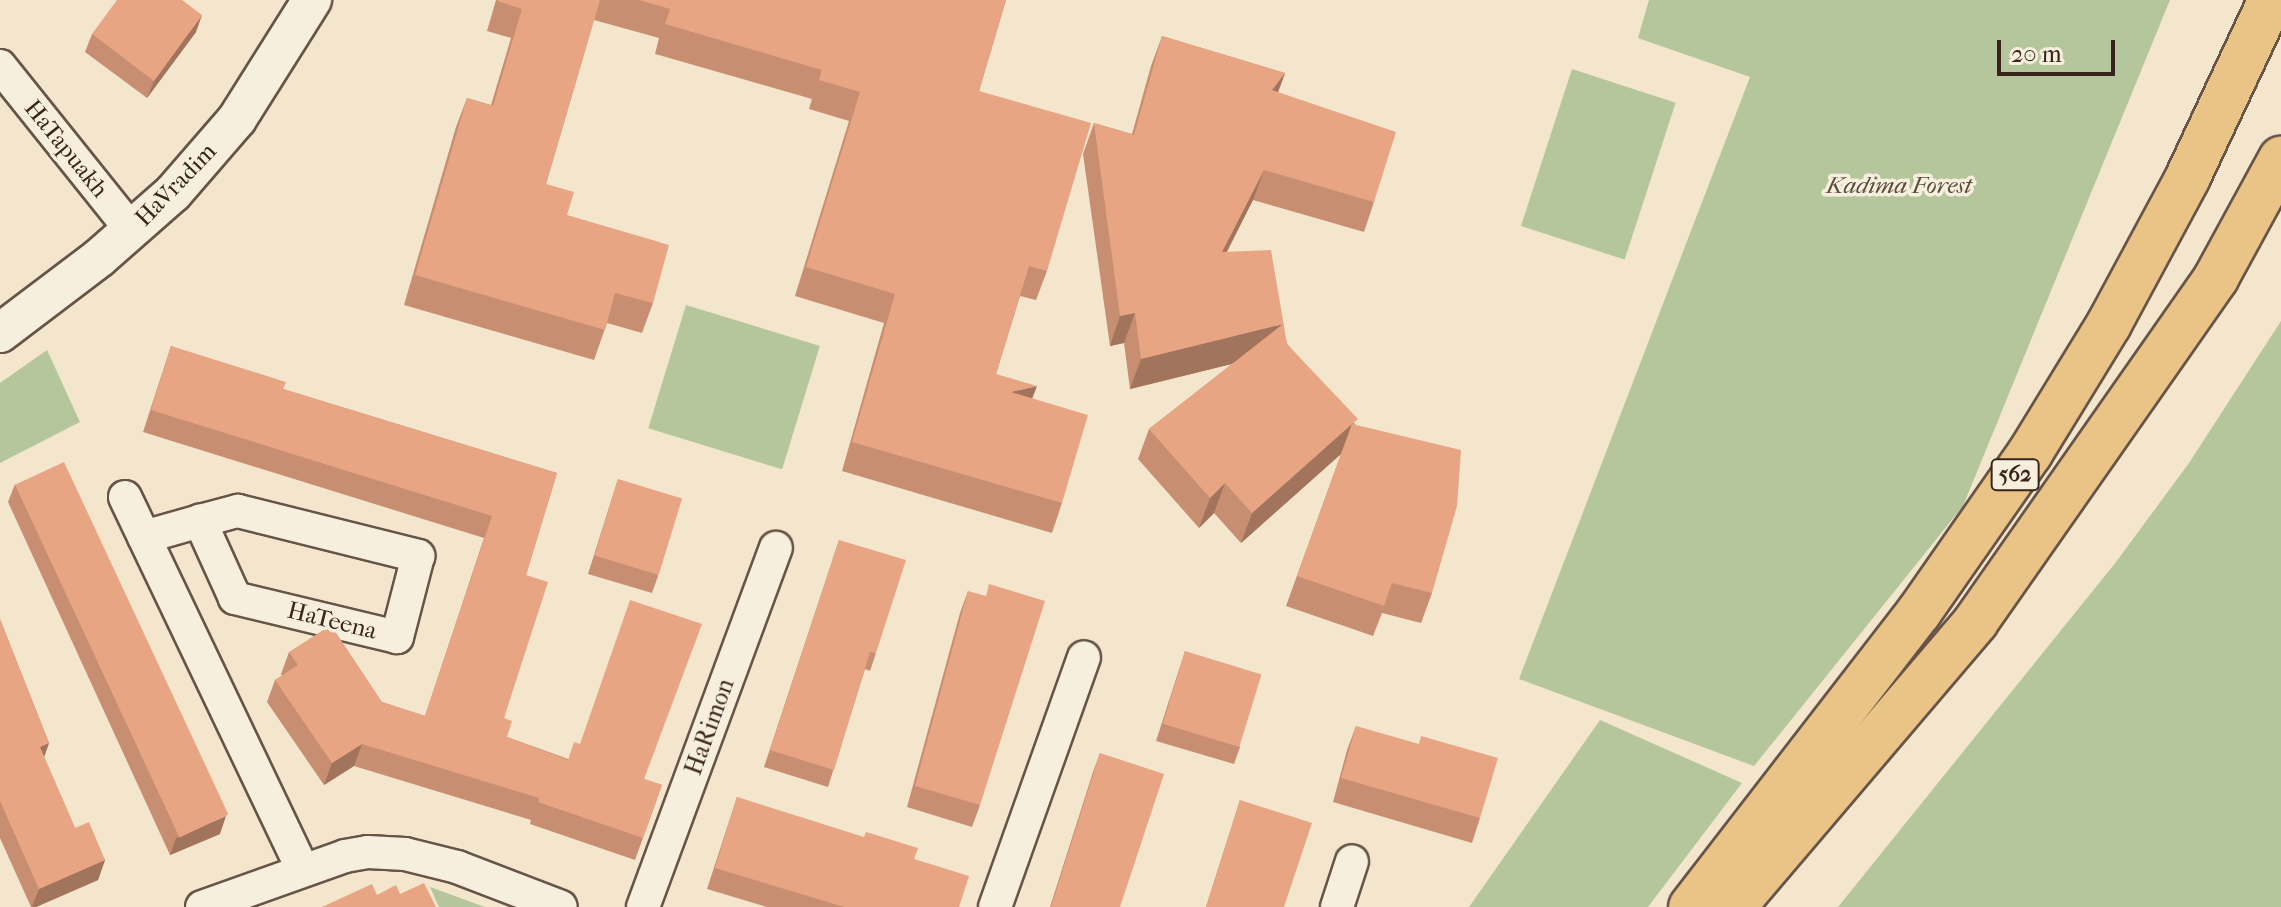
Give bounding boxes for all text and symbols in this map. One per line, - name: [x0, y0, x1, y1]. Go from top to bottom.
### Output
- scale bar: [2001, 24, 2119, 74]
- text: 20 m: [2011, 40, 2062, 68]
- street label: HaTapuakh: [18, 94, 114, 204]
- street label: HaVradim: [129, 137, 223, 233]
- park label: Kadima Forest: [1826, 172, 1972, 200]
- road number: 562: [1989, 457, 2041, 493]
- street label: HaTeena: [284, 596, 380, 646]
- street label: HaRimon: [679, 675, 741, 779]

